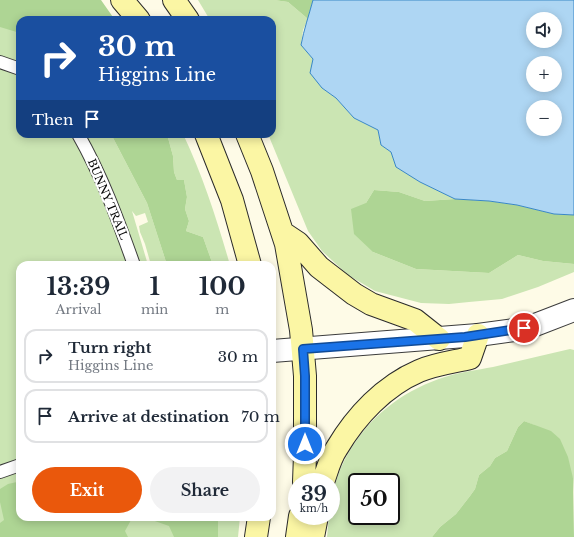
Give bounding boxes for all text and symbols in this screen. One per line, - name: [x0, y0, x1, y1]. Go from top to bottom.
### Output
- map controls: [526, 12, 562, 136]
- button: sound: [526, 12, 562, 48]
- text: 30 m: [98, 29, 175, 64]
- icon: right: [32, 32, 84, 84]
- button: +: [526, 56, 562, 92]
- text: Higgins Line: [98, 64, 216, 86]
- button: −: [526, 100, 562, 136]
- icon: arrive: [81, 108, 103, 130]
- text: Then: [32, 110, 73, 129]
- street label: BUNNY TRAIL: [85, 156, 131, 242]
- text: 13:39: [46, 272, 111, 301]
- text: 1: [149, 272, 160, 301]
- text: 100: [199, 272, 246, 301]
- text: Arrival: [55, 301, 102, 318]
- text: min: [141, 301, 168, 318]
- text: m: [215, 301, 229, 318]
- pin: [507, 311, 541, 345]
- icon: arrive: [513, 317, 535, 339]
- text: Turn right: [68, 338, 151, 357]
- icon: right: [34, 345, 56, 367]
- text: 30 m: [218, 347, 258, 366]
- text: Higgins Line: [68, 357, 153, 374]
- icon: arrive: [34, 405, 56, 427]
- text: Arrive at destination: [68, 407, 229, 426]
- text: 70 m: [241, 407, 280, 426]
- position arrow: [284, 423, 326, 465]
- button: Exit: [32, 467, 142, 513]
- button: Share: [150, 467, 260, 513]
- speed limit sign: 50: [348, 473, 400, 525]
- text: 39: [301, 482, 327, 506]
- text: km/h: [300, 502, 328, 515]

